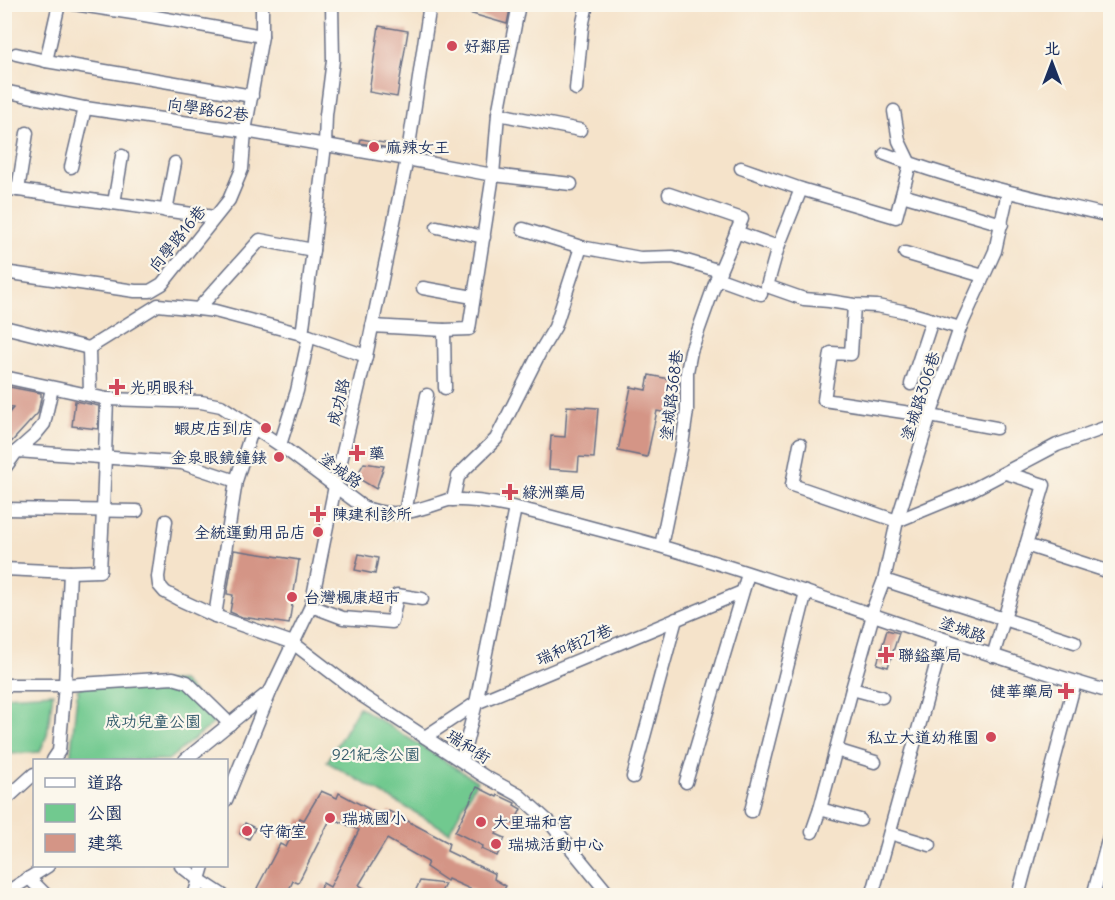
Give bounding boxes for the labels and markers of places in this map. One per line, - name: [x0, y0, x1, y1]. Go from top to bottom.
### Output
- place label: 好鄰居: [464, 36, 512, 56]
- marker: 好鄰居: [445, 39, 459, 53]
- place label: 麻辣女王: [386, 137, 450, 157]
- marker: 麻辣女王: [367, 140, 381, 154]
- place label: 光明眼科: [130, 377, 194, 397]
- marker: 光明眼科: [108, 378, 126, 396]
- place label: 蝦皮店到店: [174, 418, 254, 438]
- marker: 蝦皮店到店: [259, 421, 273, 435]
- place label: 藥: [369, 443, 385, 463]
- marker: 藥: [350, 446, 364, 460]
- place label: 金泉眼鏡鐘錶: [171, 447, 267, 467]
- marker: 金泉眼鏡鐘錶: [272, 450, 286, 464]
- place label: 綠洲藥局: [522, 482, 586, 502]
- marker: 綠洲藥局: [503, 485, 517, 499]
- place label: 陳建利診所: [332, 504, 412, 524]
- marker: 陳建利診所: [309, 505, 327, 523]
- place label: 全統運動用品店: [194, 522, 306, 542]
- marker: 全統運動用品店: [311, 525, 325, 539]
- place label: 台灣楓康超市: [304, 587, 400, 607]
- marker: 台灣楓康超市: [285, 590, 299, 604]
- place label: 聯鎰藥局: [898, 645, 962, 665]
- marker: 聯鎰藥局: [879, 648, 893, 662]
- place label: 健華藥局: [990, 681, 1054, 701]
- marker: 健華藥局: [1059, 684, 1073, 698]
- place label: 私立大道幼稚園: [867, 727, 979, 747]
- marker: 私立大道幼稚園: [984, 730, 998, 744]
- place label: 瑞城國小: [342, 808, 406, 828]
- marker: 瑞城國小: [323, 811, 337, 825]
- place label: 大里瑞和宮: [493, 812, 573, 832]
- marker: 大里瑞和宮: [474, 815, 488, 829]
- place label: 守衛室: [259, 821, 307, 841]
- marker: 守衛室: [240, 824, 254, 838]
- place label: 瑞城活動中心: [508, 834, 604, 854]
- marker: 瑞城活動中心: [489, 837, 503, 851]

